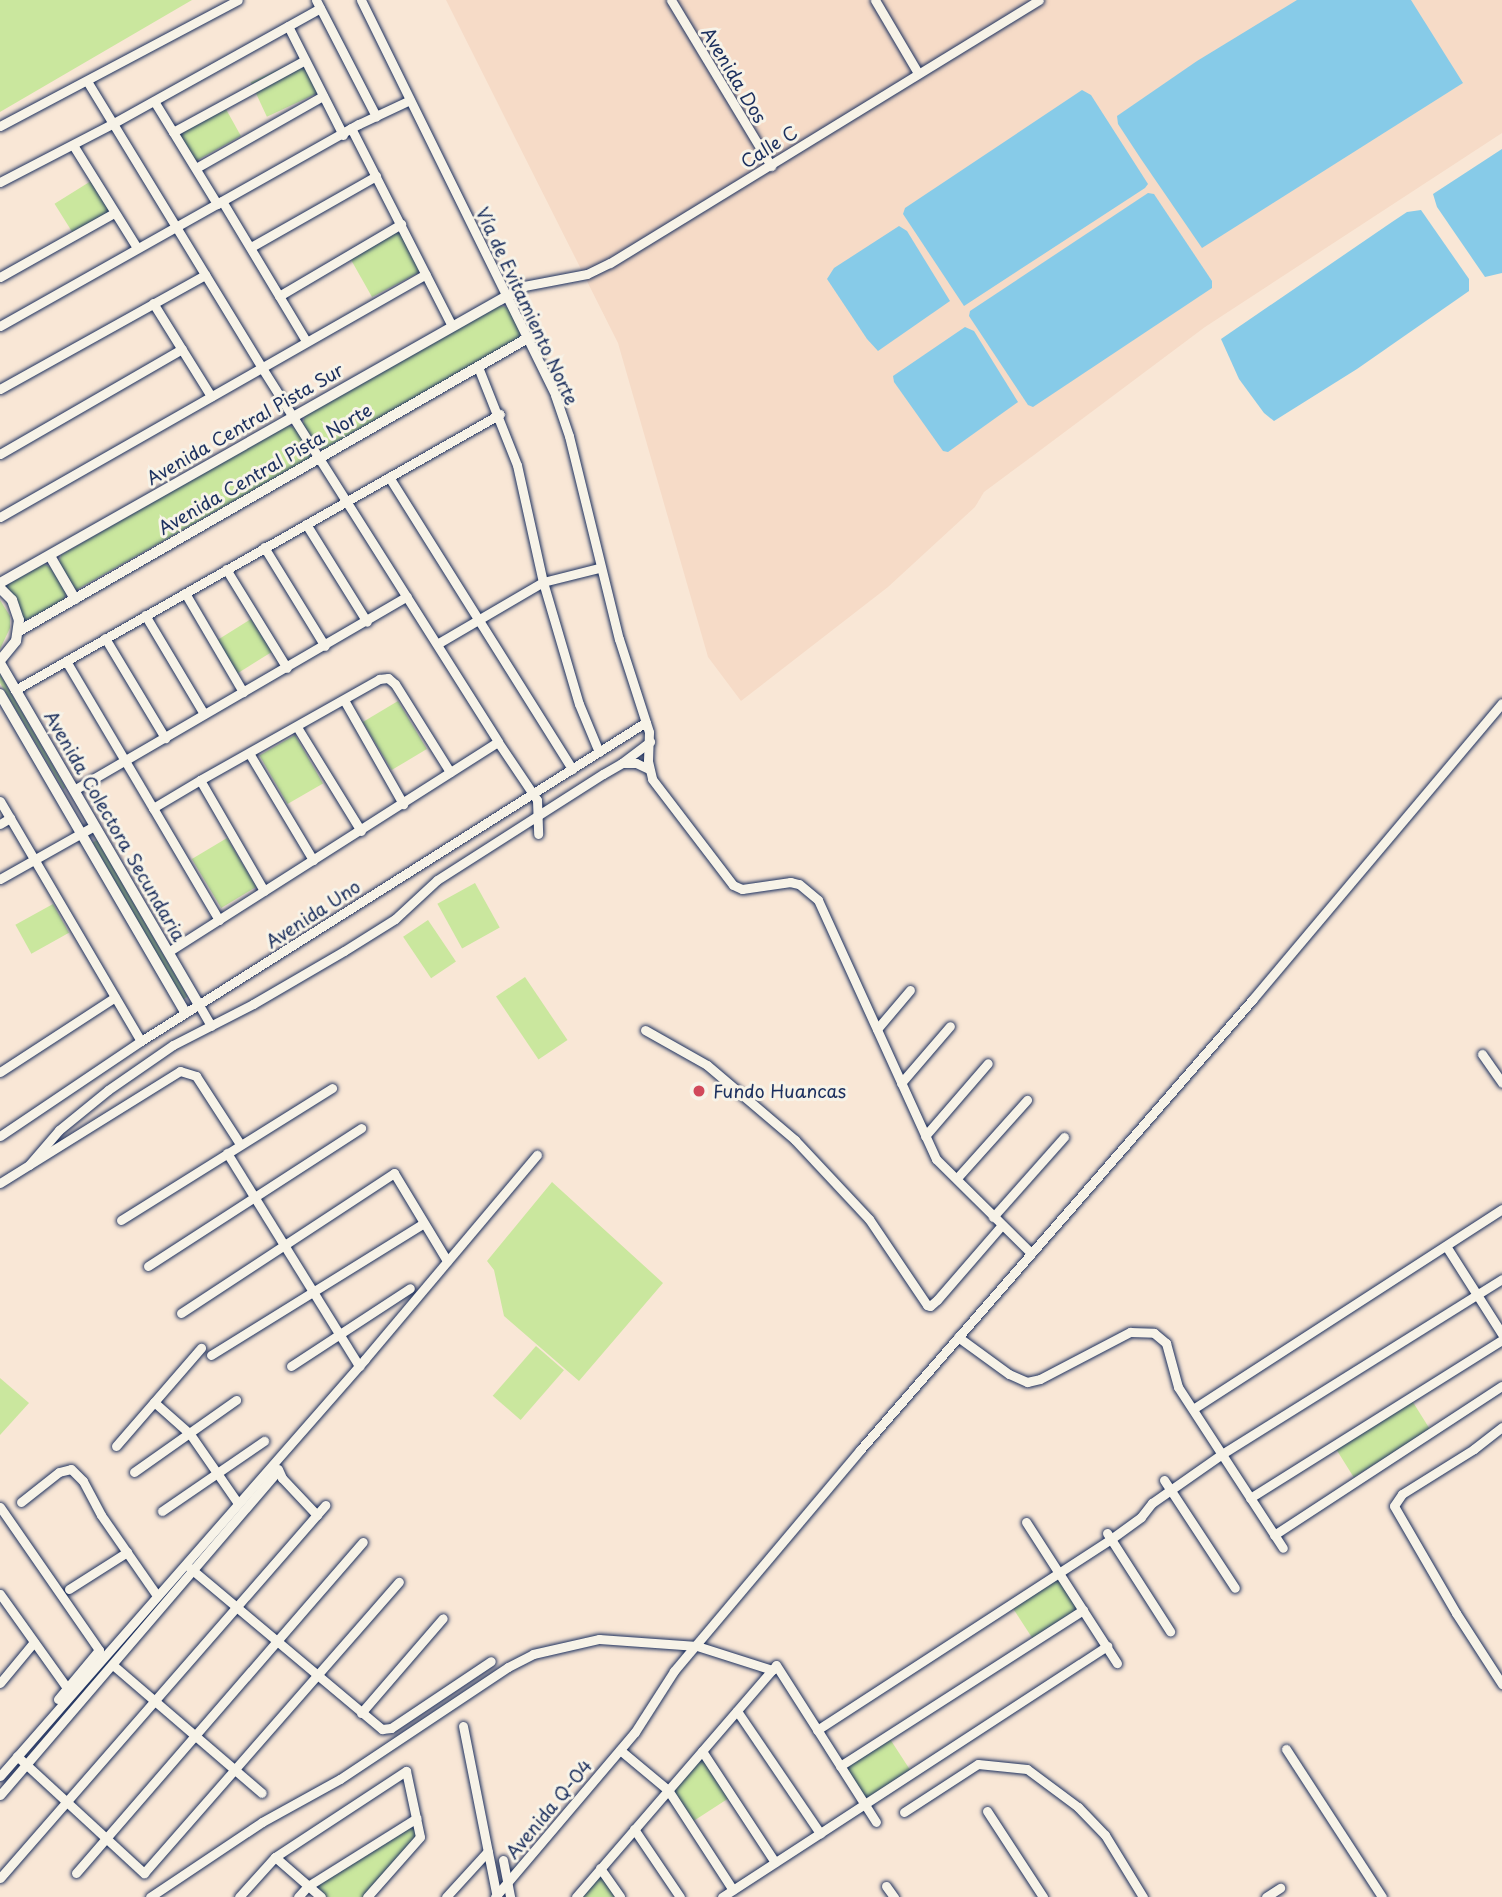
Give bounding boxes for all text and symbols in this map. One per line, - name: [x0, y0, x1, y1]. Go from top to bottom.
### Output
- street label: Avenida Dos: [697, 23, 771, 127]
- street label: Calle C: [736, 121, 802, 173]
- street label: Vía de Evitamiento Norte: [471, 203, 583, 409]
- street label: Avenida Central Pista Sur: [143, 359, 347, 489]
- street label: Avenida Central Pista Norte: [154, 399, 376, 539]
- street label: Avenida Colectora Secundaria: [40, 707, 190, 945]
- street label: Avenida Uno: [261, 875, 365, 953]
- place label: Fundo Huancas: [713, 1080, 846, 1102]
- marker: Fundo Huancas: [691, 1083, 707, 1099]
- street label: Avenida Q-04: [501, 1755, 597, 1863]

